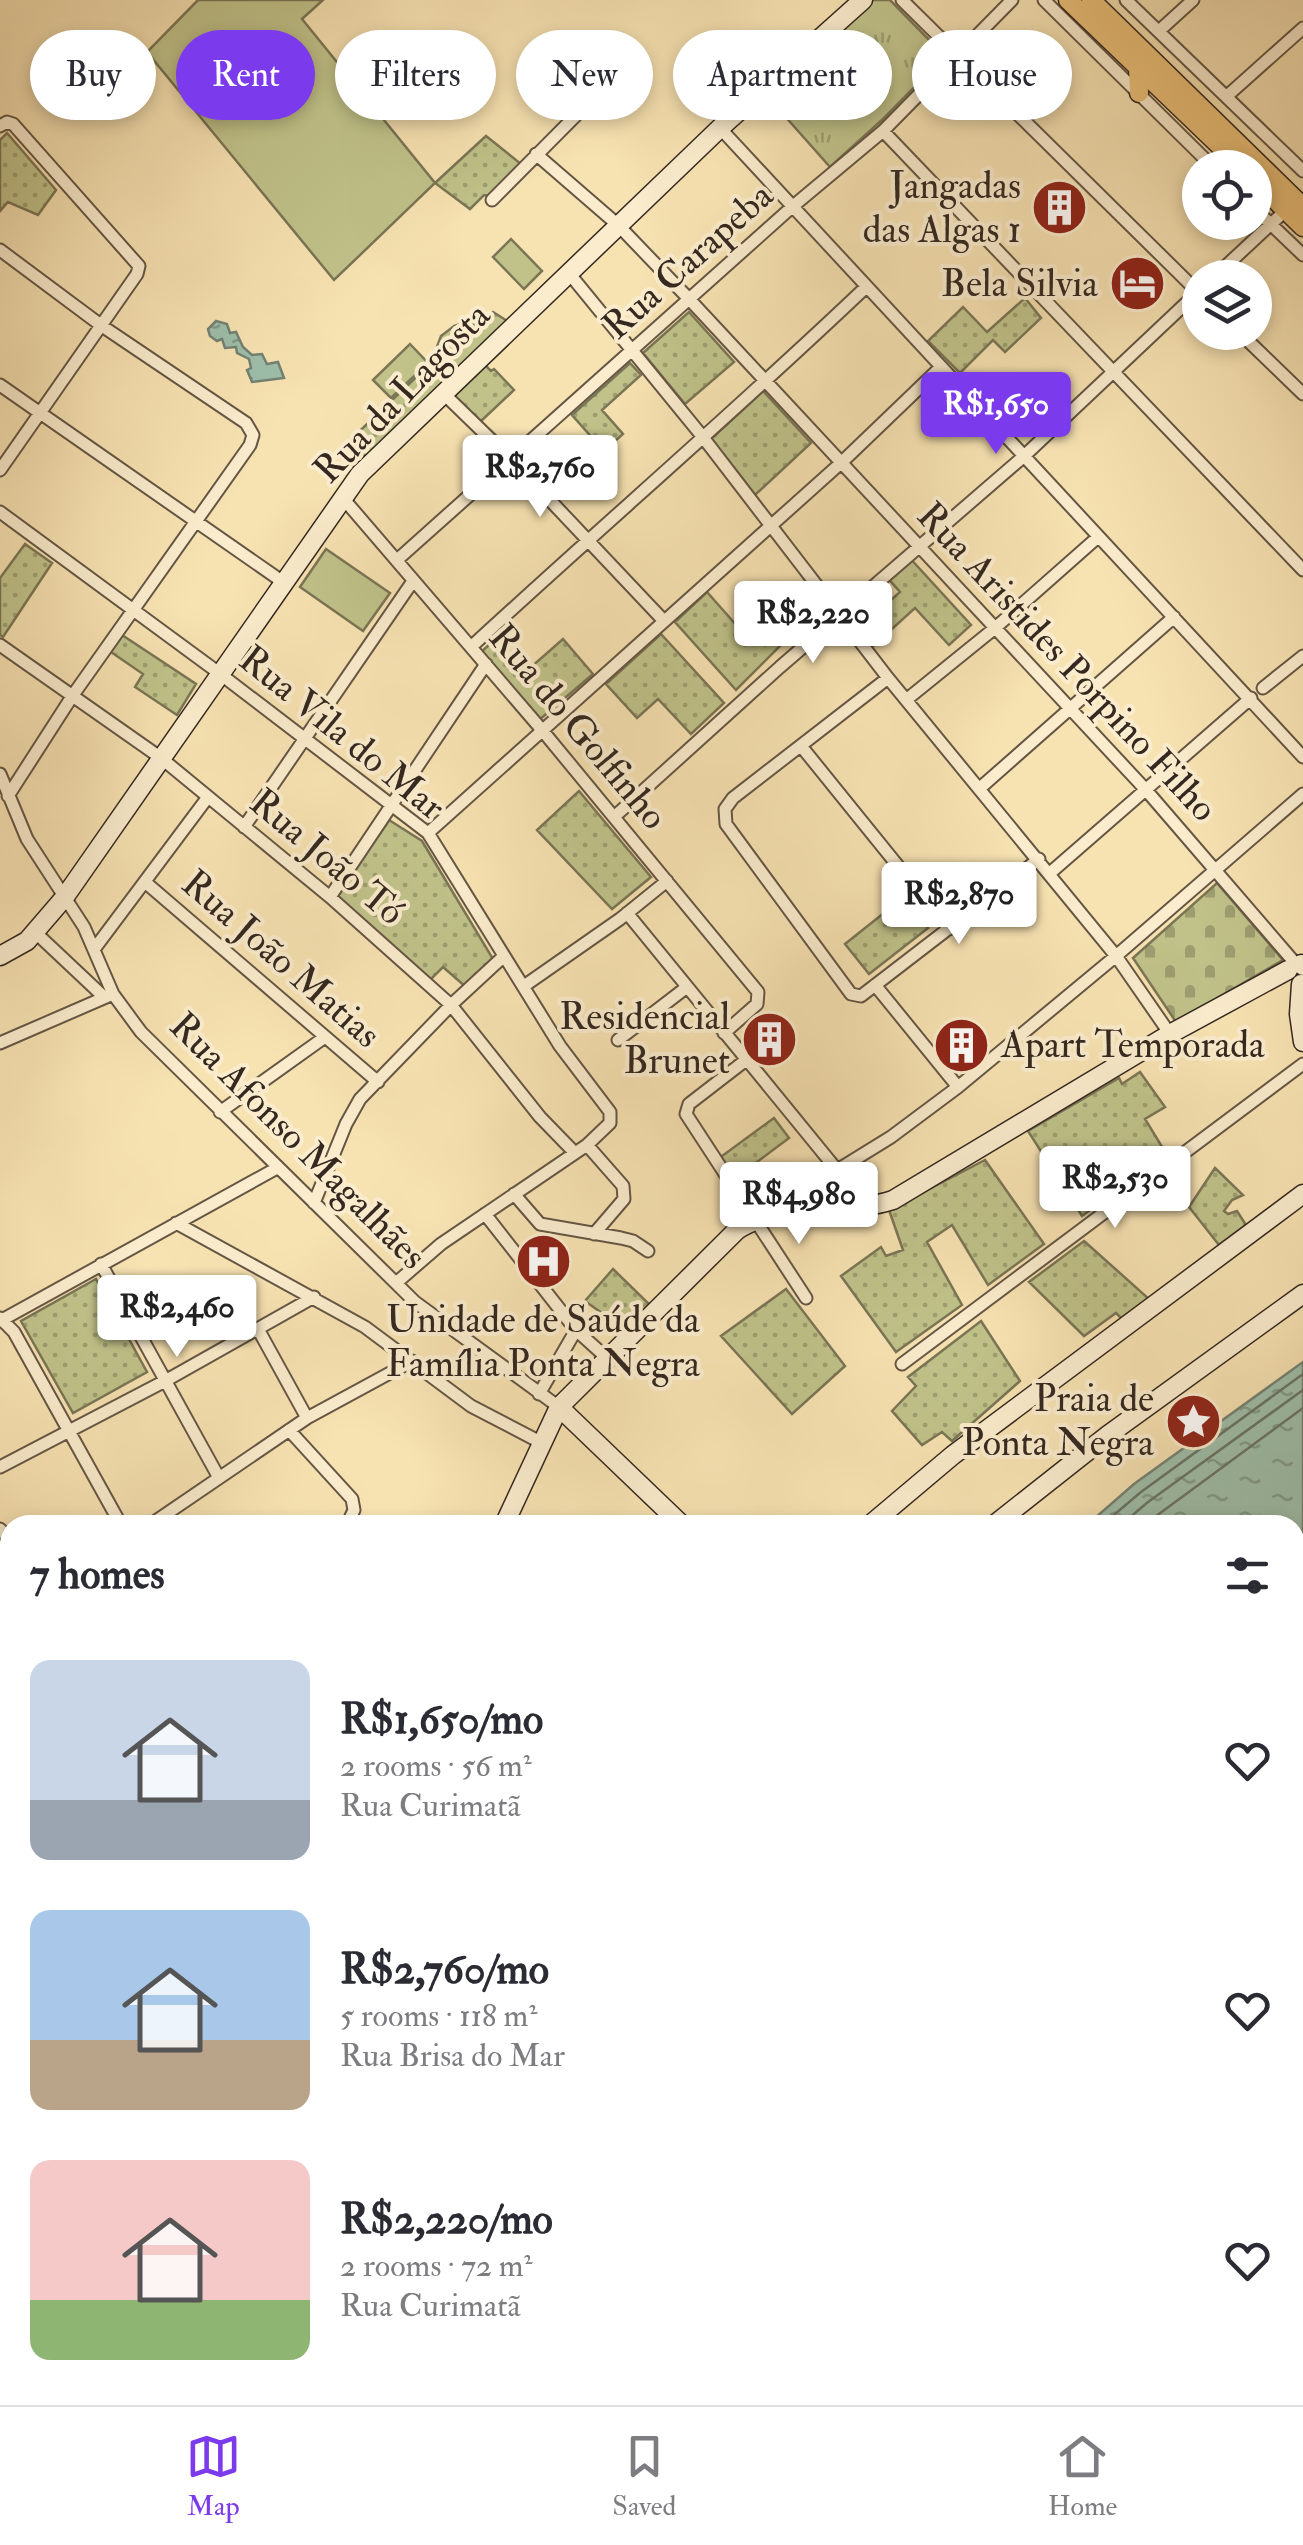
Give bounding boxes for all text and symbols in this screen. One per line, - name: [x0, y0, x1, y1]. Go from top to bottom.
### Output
- chip: Buy: [30, 30, 156, 120]
- chip: Rent: [176, 30, 315, 120]
- chip: Filters: [335, 30, 496, 120]
- chip: New: [516, 30, 653, 120]
- chip: Apartment: [673, 30, 892, 120]
- chip: House: [912, 30, 1072, 120]
- map controls: [1182, 150, 1272, 350]
- button: locate: [1182, 150, 1272, 240]
- place label: Jangadas das Algas 1: [863, 162, 1021, 254]
- street label: Rua Carapeba: [593, 172, 783, 350]
- building icon: Jangadas das Algas 1: [1030, 178, 1090, 238]
- hotel icon: Bela Silvia: [1107, 254, 1167, 314]
- place label: Bela Silvia: [941, 260, 1098, 308]
- button: layers: [1182, 260, 1272, 350]
- street label: Rua da Lagosta: [304, 292, 501, 494]
- pin: R$1,650: [904, 372, 1088, 457]
- text: R$1,650: [943, 384, 1049, 424]
- pin: R$2,760: [448, 435, 632, 520]
- text: R$2,760: [485, 447, 595, 487]
- street label: Rua Aristides Porpino Filho: [906, 492, 1228, 832]
- pin: R$2,220: [721, 581, 905, 666]
- text: R$2,220: [756, 593, 870, 633]
- street label: Rua do Golfinho: [478, 614, 678, 840]
- street label: Rua Vila do Mar: [229, 635, 455, 831]
- street label: Rua João Tó: [240, 778, 414, 936]
- street label: Rua João Matias: [172, 859, 390, 1059]
- pin: R$2,870: [867, 862, 1051, 947]
- text: R$2,870: [904, 874, 1014, 914]
- place label: Residencial Brunet: [559, 993, 730, 1085]
- street label: Rua Afonso Magalhães: [159, 1002, 437, 1280]
- building icon: Residencial Brunet: [739, 1009, 799, 1069]
- building icon: Apart Temporada: [932, 1015, 992, 1075]
- place label: Apart Temporada: [1000, 1021, 1265, 1069]
- pin: R$2,530: [1023, 1146, 1207, 1231]
- text: R$2,530: [1061, 1158, 1169, 1198]
- pin: R$4,980: [707, 1162, 891, 1247]
- text: R$4,980: [742, 1174, 856, 1214]
- hospital icon: Unidade de Saúde da Família Ponta Negra: [513, 1232, 573, 1292]
- pin: R$2,460: [85, 1275, 269, 1360]
- text: R$2,460: [119, 1287, 235, 1327]
- place label: Unidade de Saúde da Família Ponta Negra: [386, 1296, 700, 1388]
- place label: Praia de Ponta Negra: [962, 1375, 1154, 1467]
- place icon: Praia de Ponta Negra: [1163, 1391, 1223, 1451]
- icon: filters: [1220, 1548, 1275, 1603]
- text: 7 homes: [30, 1549, 165, 1601]
- text: R$1,650/mo: [340, 1694, 543, 1746]
- icon: home: [110, 1700, 230, 1820]
- icon: heart: [1220, 1733, 1275, 1788]
- text: 2 rooms · 56 m²: [340, 1746, 532, 1786]
- text: Rua Curimatã: [340, 1786, 521, 1826]
- text: R$2,760/mo: [340, 1944, 549, 1996]
- icon: home: [110, 1950, 230, 2070]
- icon: heart: [1220, 1983, 1275, 2038]
- text: 5 rooms · 118 m²: [340, 1996, 537, 2036]
- text: Rua Brisa do Mar: [340, 2036, 565, 2076]
- text: R$2,220/mo: [340, 2194, 553, 2246]
- icon: home: [110, 2200, 230, 2320]
- icon: heart: [1220, 2233, 1275, 2288]
- text: 2 rooms · 72 m²: [340, 2246, 533, 2286]
- text: Rua Curimatã: [340, 2286, 521, 2326]
- tab: Map: [186, 2429, 241, 2524]
- tab: Saved: [612, 2429, 676, 2524]
- tab: Home: [1048, 2429, 1117, 2524]

